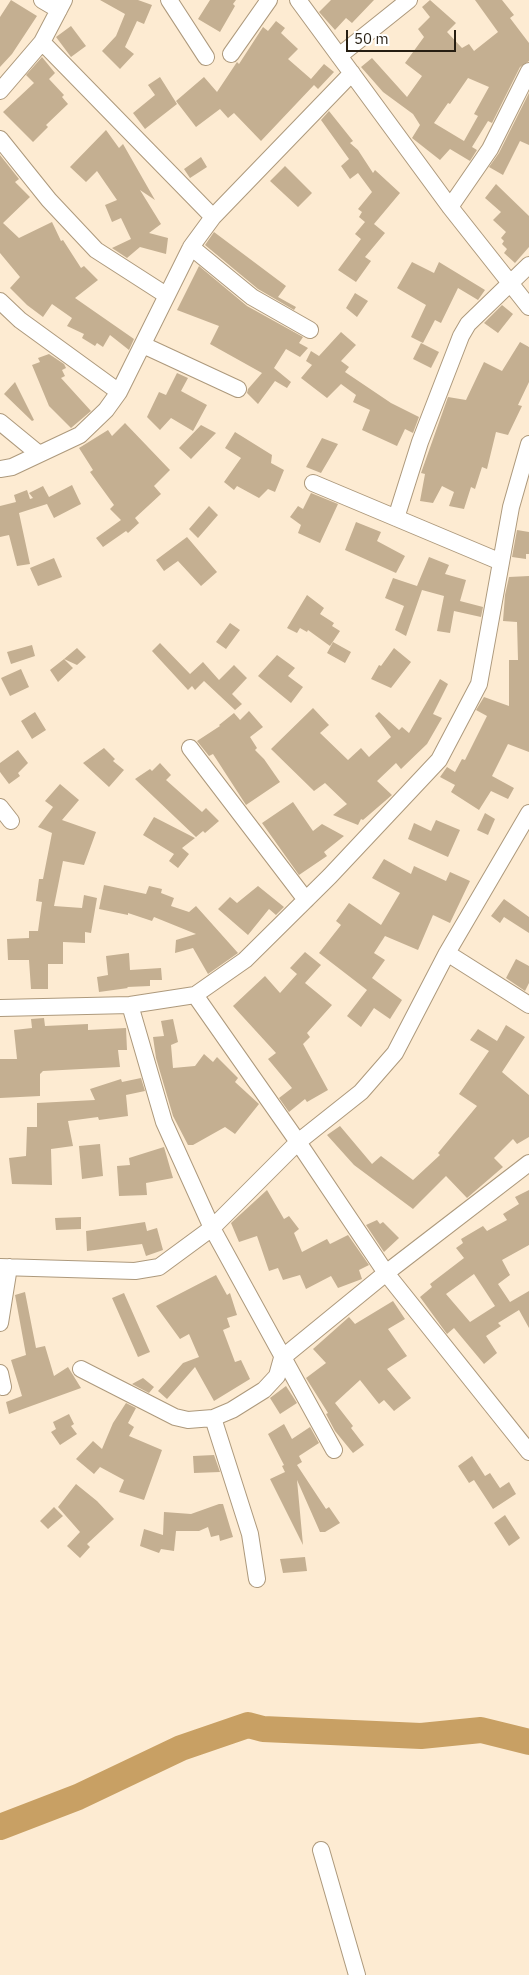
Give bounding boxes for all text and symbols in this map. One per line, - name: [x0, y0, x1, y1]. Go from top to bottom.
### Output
- scale bar: [349, 20, 459, 52]
- text: 50 m: [354, 29, 389, 48]

